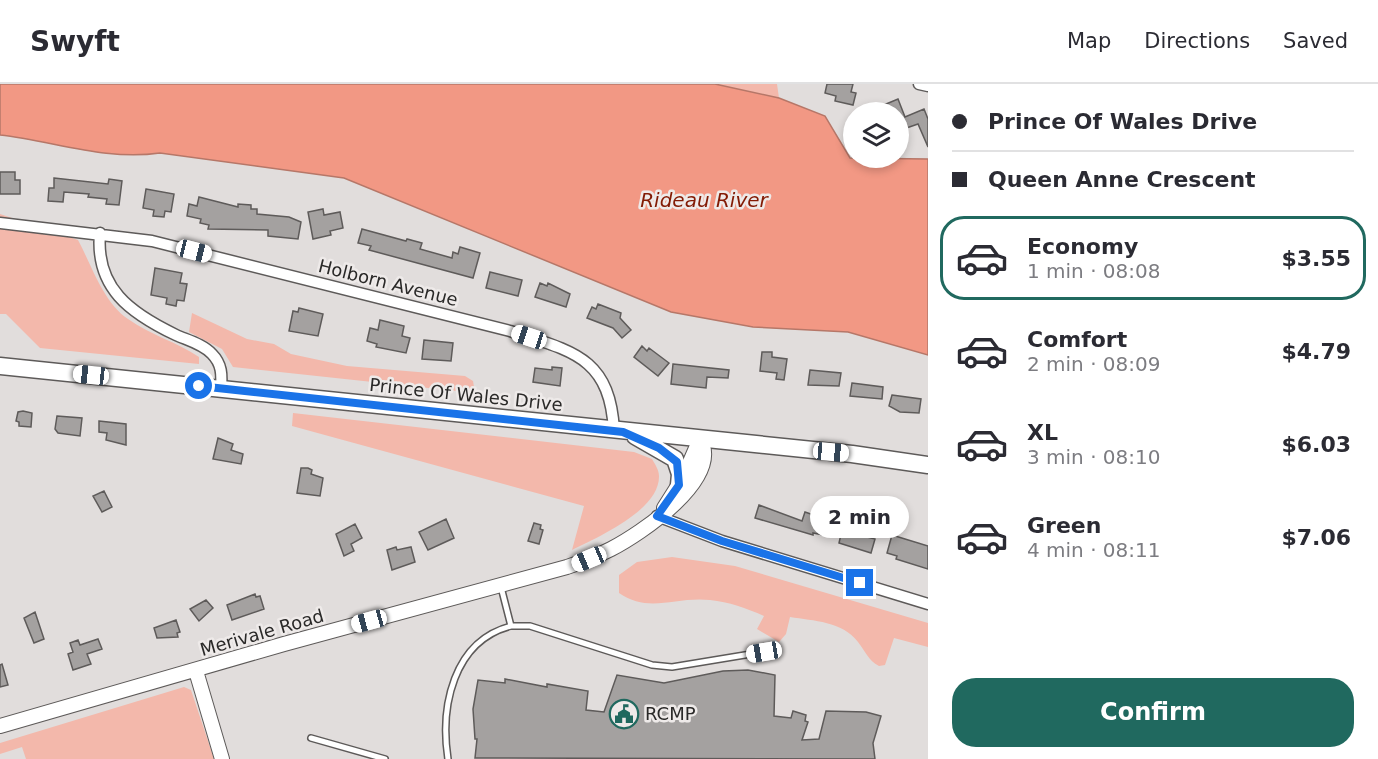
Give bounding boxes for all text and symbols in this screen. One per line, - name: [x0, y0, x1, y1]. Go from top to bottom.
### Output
- text: Swyft: [30, 25, 120, 58]
- text: Map: [1067, 29, 1111, 53]
- text: Directions: [1144, 29, 1250, 53]
- text: Saved: [1283, 29, 1348, 53]
- map controls: [843, 102, 909, 168]
- button: layers: [843, 102, 909, 168]
- text: Prince Of Wales Drive: [988, 109, 1257, 134]
- text: Queen Anne Crescent: [988, 167, 1256, 192]
- water label: Rideau River: [640, 188, 770, 212]
- icon: car: [955, 231, 1009, 285]
- text: Economy: [1027, 234, 1138, 259]
- car: [174, 238, 214, 264]
- text: $3.55: [1281, 246, 1351, 271]
- street label: Holborn Avenue: [316, 255, 460, 310]
- text: 1 min · 08:08: [1027, 259, 1161, 283]
- car: [509, 323, 549, 351]
- icon: car: [955, 324, 1009, 378]
- text: Comfort: [1027, 327, 1127, 352]
- text: $4.79: [1281, 339, 1351, 364]
- text: 2 min · 08:09: [1027, 352, 1161, 376]
- car: [72, 364, 110, 386]
- route start: [185, 372, 212, 399]
- street label: Prince Of Wales Drive: [368, 374, 564, 415]
- icon: car: [955, 417, 1009, 471]
- text: XL: [1027, 420, 1058, 445]
- text: $6.03: [1281, 432, 1351, 457]
- car: [812, 441, 850, 463]
- text: 3 min · 08:10: [1027, 445, 1161, 469]
- callout: 2 min: [810, 496, 910, 538]
- text: 2 min: [828, 505, 891, 529]
- icon: car: [955, 510, 1009, 564]
- text: Green: [1027, 513, 1101, 538]
- text: $7.06: [1281, 525, 1351, 550]
- text: 4 min · 08:11: [1027, 538, 1161, 562]
- car: [569, 544, 609, 574]
- route end: [846, 569, 873, 596]
- street label: Merivale Road: [198, 605, 326, 660]
- car: [349, 608, 389, 634]
- car: [745, 640, 783, 664]
- button: Confirm: [952, 678, 1354, 747]
- public building icon: RCMP: [608, 698, 640, 730]
- place label: RCMP: [645, 703, 696, 724]

